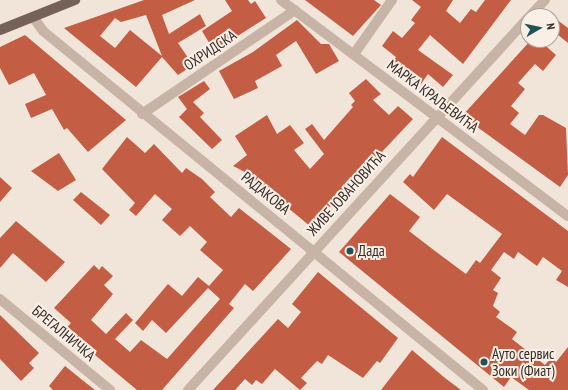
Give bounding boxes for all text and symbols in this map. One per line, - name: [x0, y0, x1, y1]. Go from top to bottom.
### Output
- north arrow: [520, 8, 560, 48]
- text: N: [543, 22, 558, 30]
- street label: ОХРИДСКА: [180, 26, 240, 74]
- street label: МАРКА КРАЉЕВИЋА: [383, 56, 483, 136]
- street label: ЖИВЕ ЈОВАНОВИЋА: [303, 147, 389, 239]
- street label: РАДАКОВА: [238, 168, 294, 218]
- place label: Дада: [358, 242, 385, 260]
- marker: Дада: [345, 246, 355, 256]
- street label: БРЕГАЛНИЧКА: [29, 301, 99, 365]
- place label: Ауто сервис Зоки (Фиат): [492, 344, 555, 379]
- marker: Ауто сервис Зоки (Фиат): [479, 357, 489, 367]

